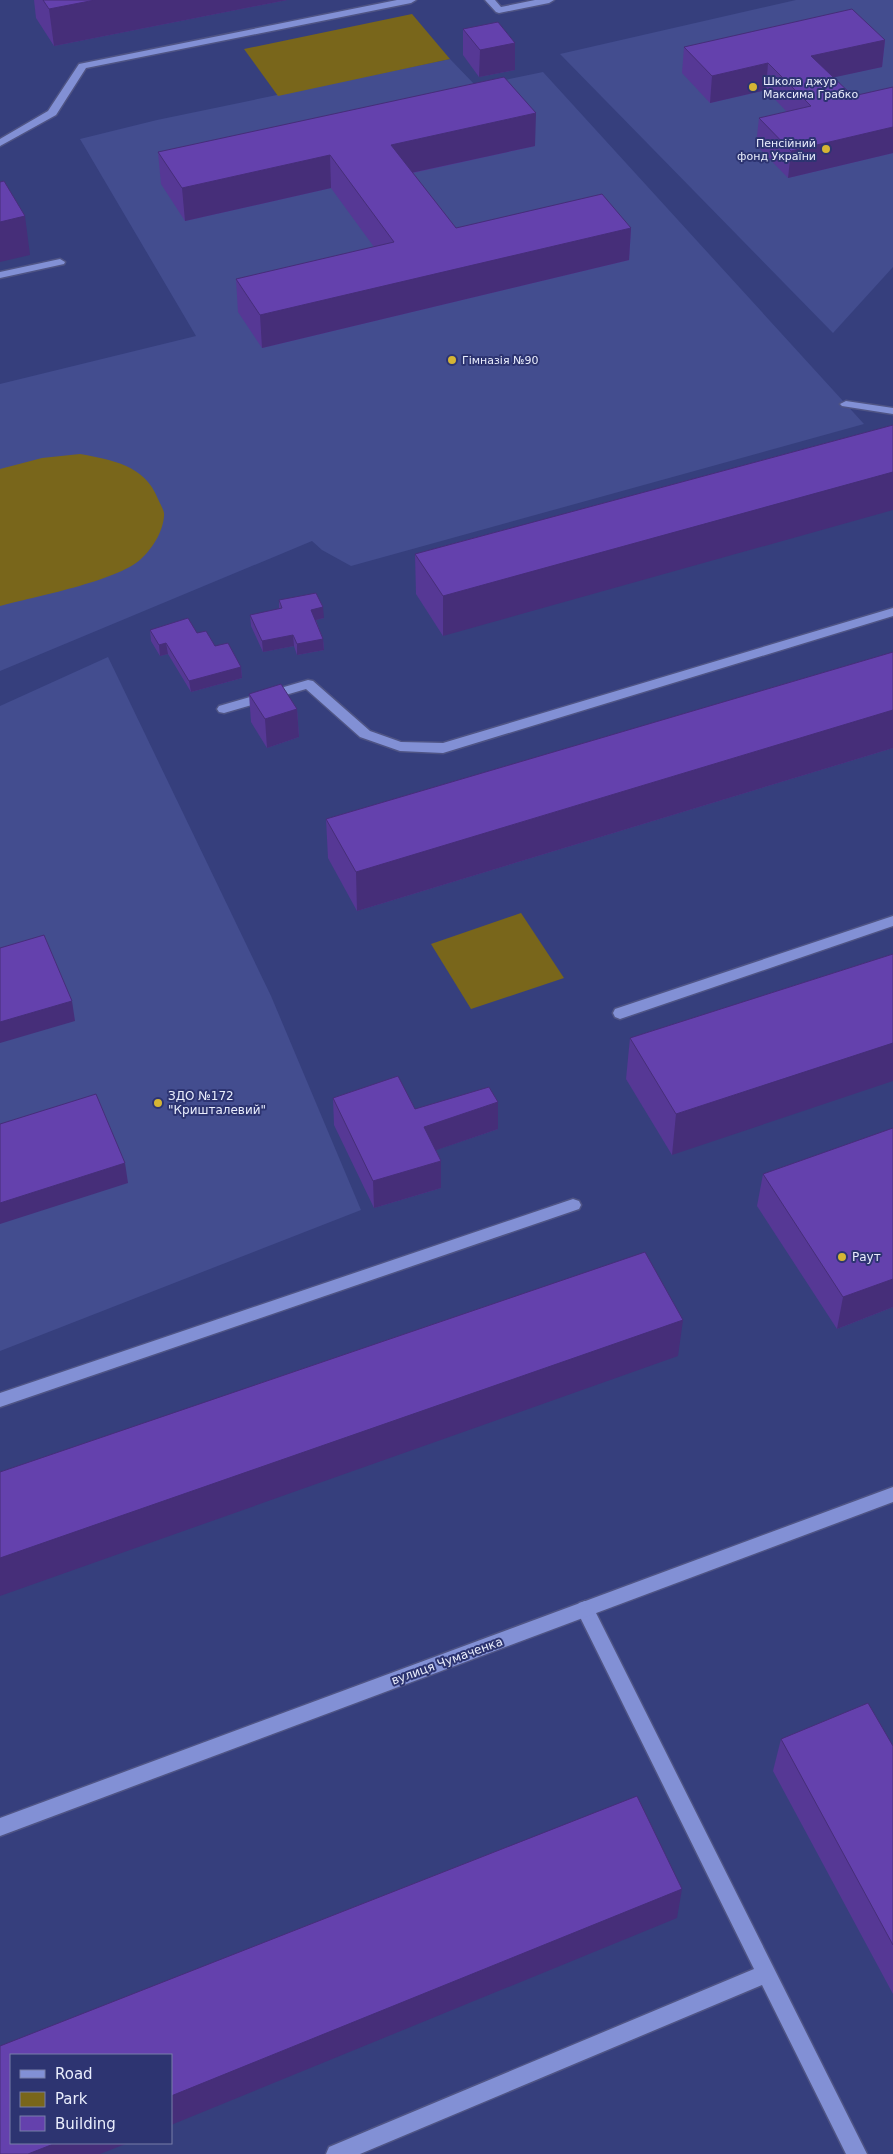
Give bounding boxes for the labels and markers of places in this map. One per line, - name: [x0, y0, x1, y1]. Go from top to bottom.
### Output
- place label: Школа джур Максима Грабко: [763, 75, 858, 101]
- marker: Школа джур Максима Грабко: [747, 81, 759, 93]
- place label: Пенсійний фонд України: [737, 137, 816, 163]
- marker: Пенсійний фонд України: [820, 143, 832, 155]
- marker: Гімназія №90: [446, 354, 458, 366]
- place label: Гімназія №90: [462, 354, 538, 367]
- place label: ЗДО №172 "Кришталевий": [168, 1089, 266, 1117]
- marker: ЗДО №172 "Кришталевий": [152, 1097, 164, 1109]
- place label: Раут: [852, 1250, 881, 1264]
- marker: Раут: [836, 1251, 848, 1263]

